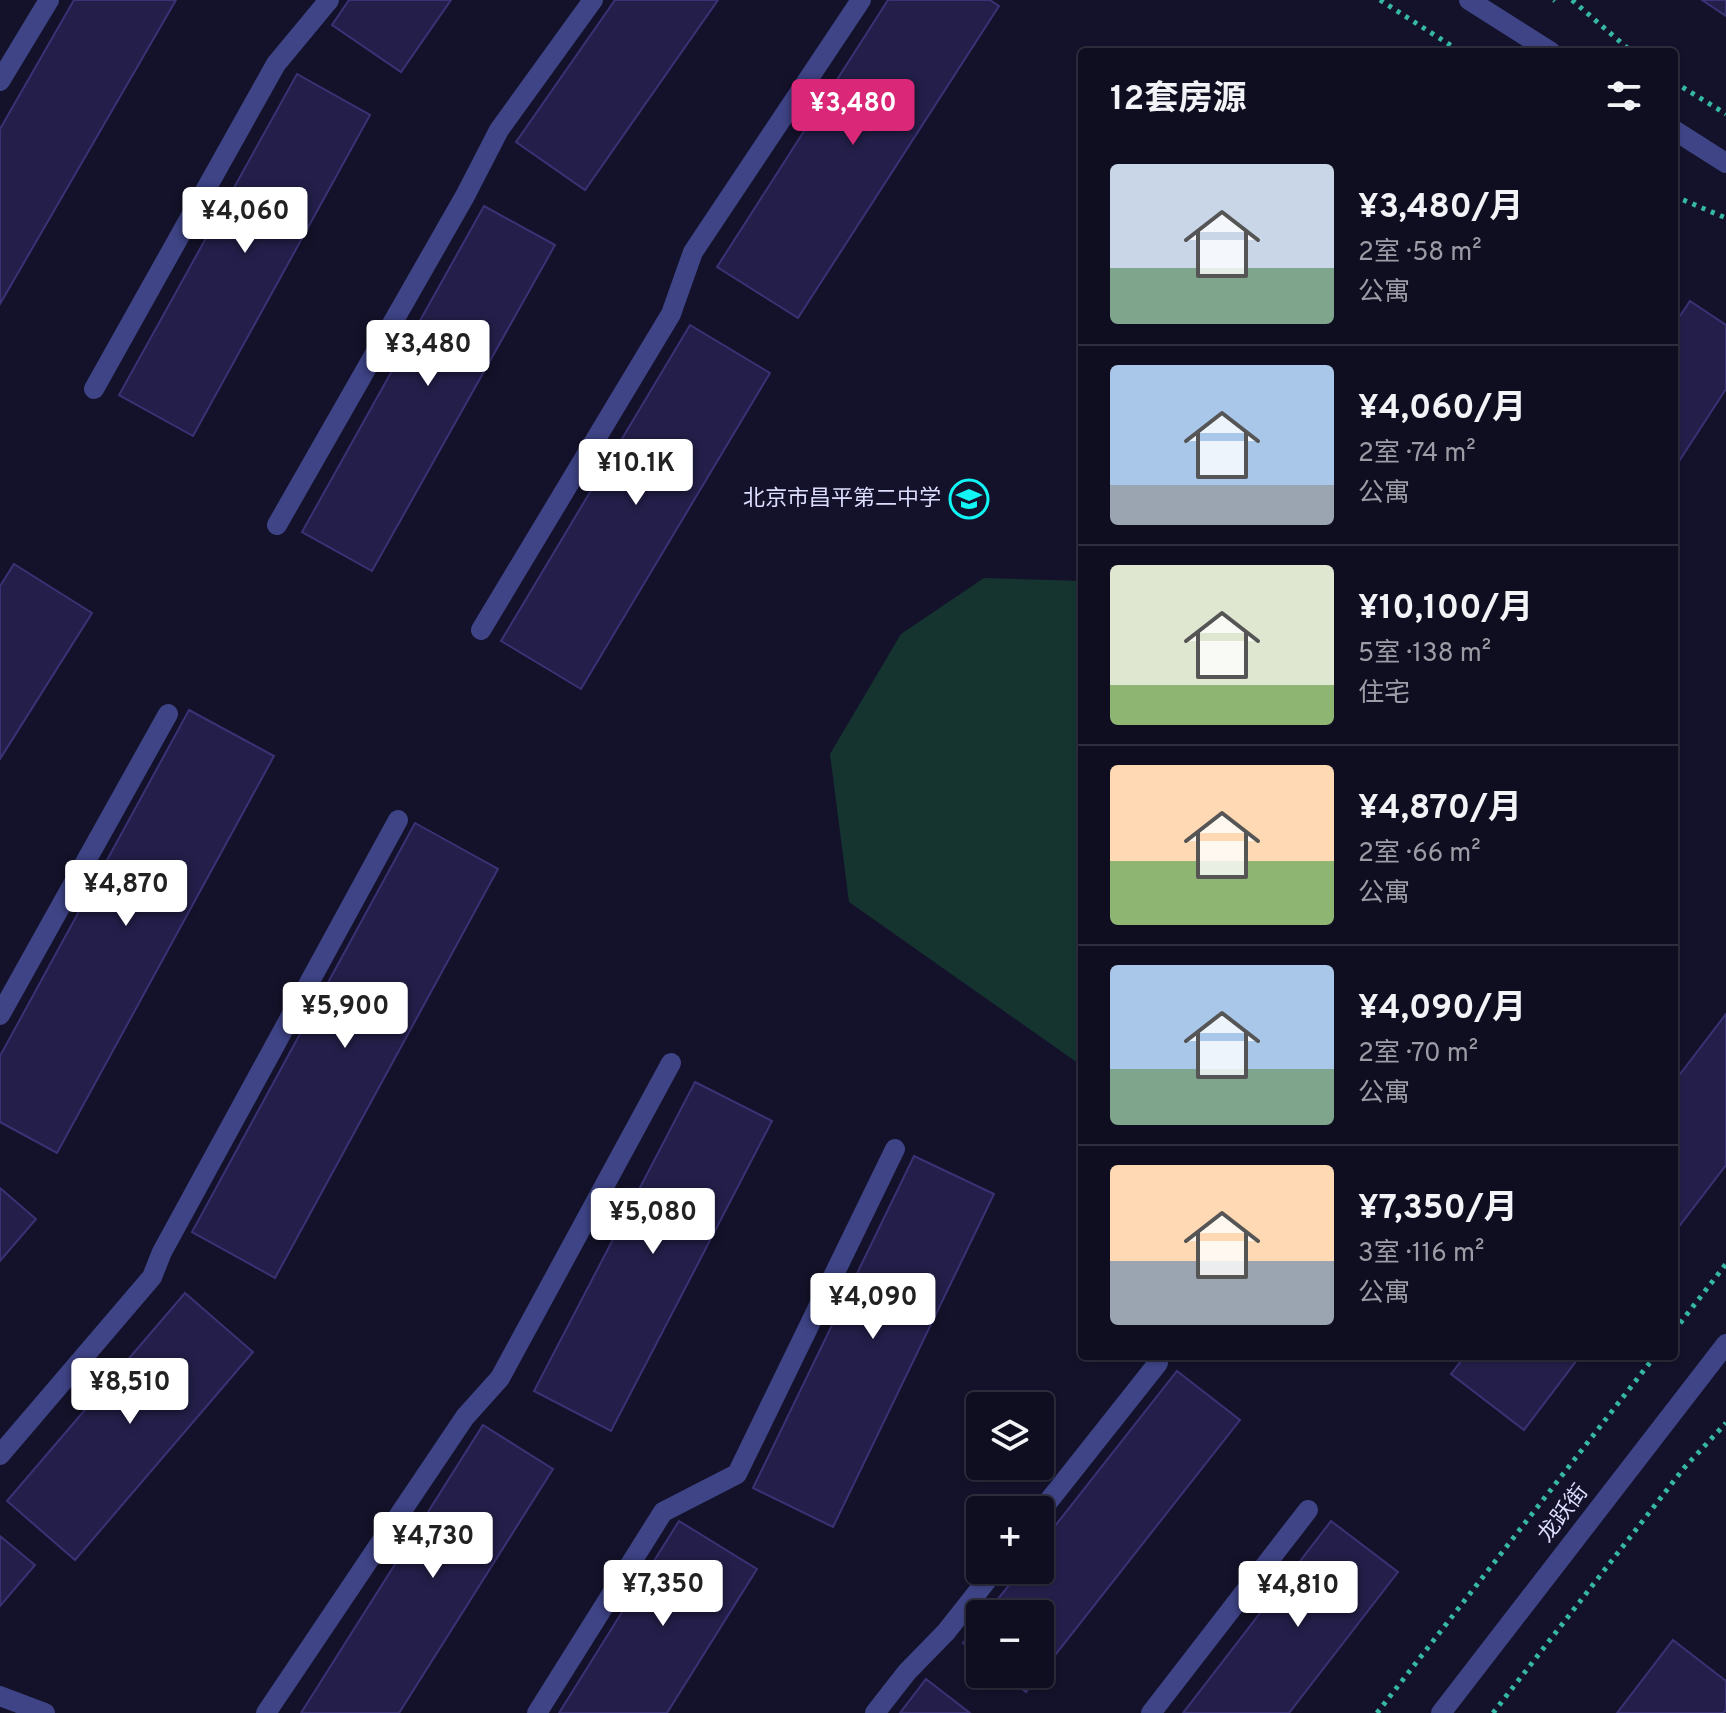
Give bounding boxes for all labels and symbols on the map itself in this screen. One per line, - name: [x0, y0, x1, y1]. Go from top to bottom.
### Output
- pin: ¥3,480: [788, 79, 918, 147]
- pin: ¥4,060: [180, 187, 310, 255]
- pin: ¥3,480: [363, 320, 493, 388]
- pin: ¥10.1K: [571, 439, 701, 507]
- school or university icon: 北京市昌平第二中学: [948, 478, 990, 520]
- place label: 北京市昌平第二中学: [743, 486, 941, 513]
- pin: ¥4,870: [61, 860, 191, 928]
- pin: ¥5,900: [280, 982, 410, 1050]
- pin: ¥5,080: [588, 1188, 718, 1256]
- pin: ¥4,090: [808, 1273, 938, 1341]
- pin: ¥8,510: [65, 1358, 195, 1426]
- street label: 龙跃街: [1533, 1480, 1595, 1548]
- pin: ¥4,730: [368, 1512, 498, 1580]
- pin: ¥7,350: [598, 1560, 728, 1628]
- pin: ¥4,810: [1233, 1561, 1363, 1629]

